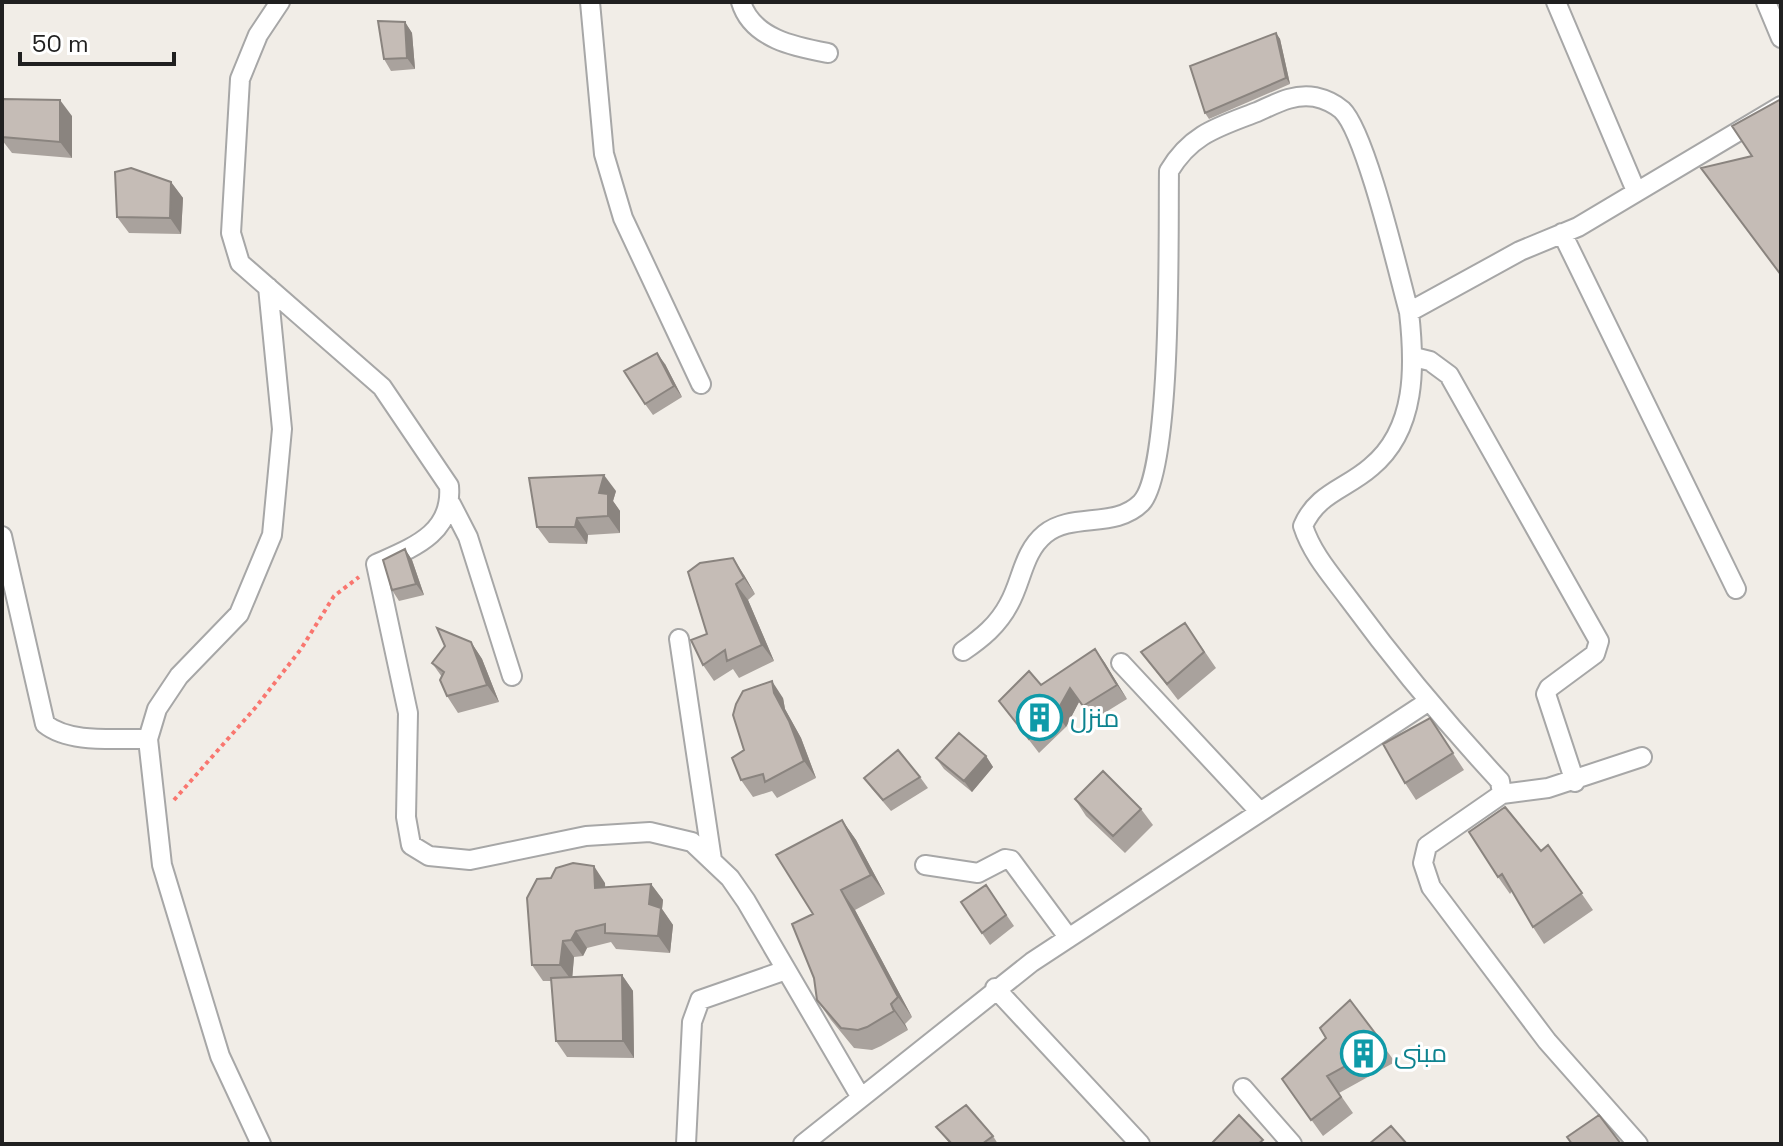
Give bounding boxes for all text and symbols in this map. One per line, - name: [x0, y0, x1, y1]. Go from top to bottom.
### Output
- scale bar: [20, 16, 174, 66]
- text: 50 m: [32, 28, 89, 59]
- building icon: منزل: [1015, 694, 1063, 742]
- place label: منزل: [1070, 701, 1119, 735]
- building icon: مبنى: [1339, 1029, 1387, 1077]
- place label: مبنى: [1394, 1036, 1447, 1070]

